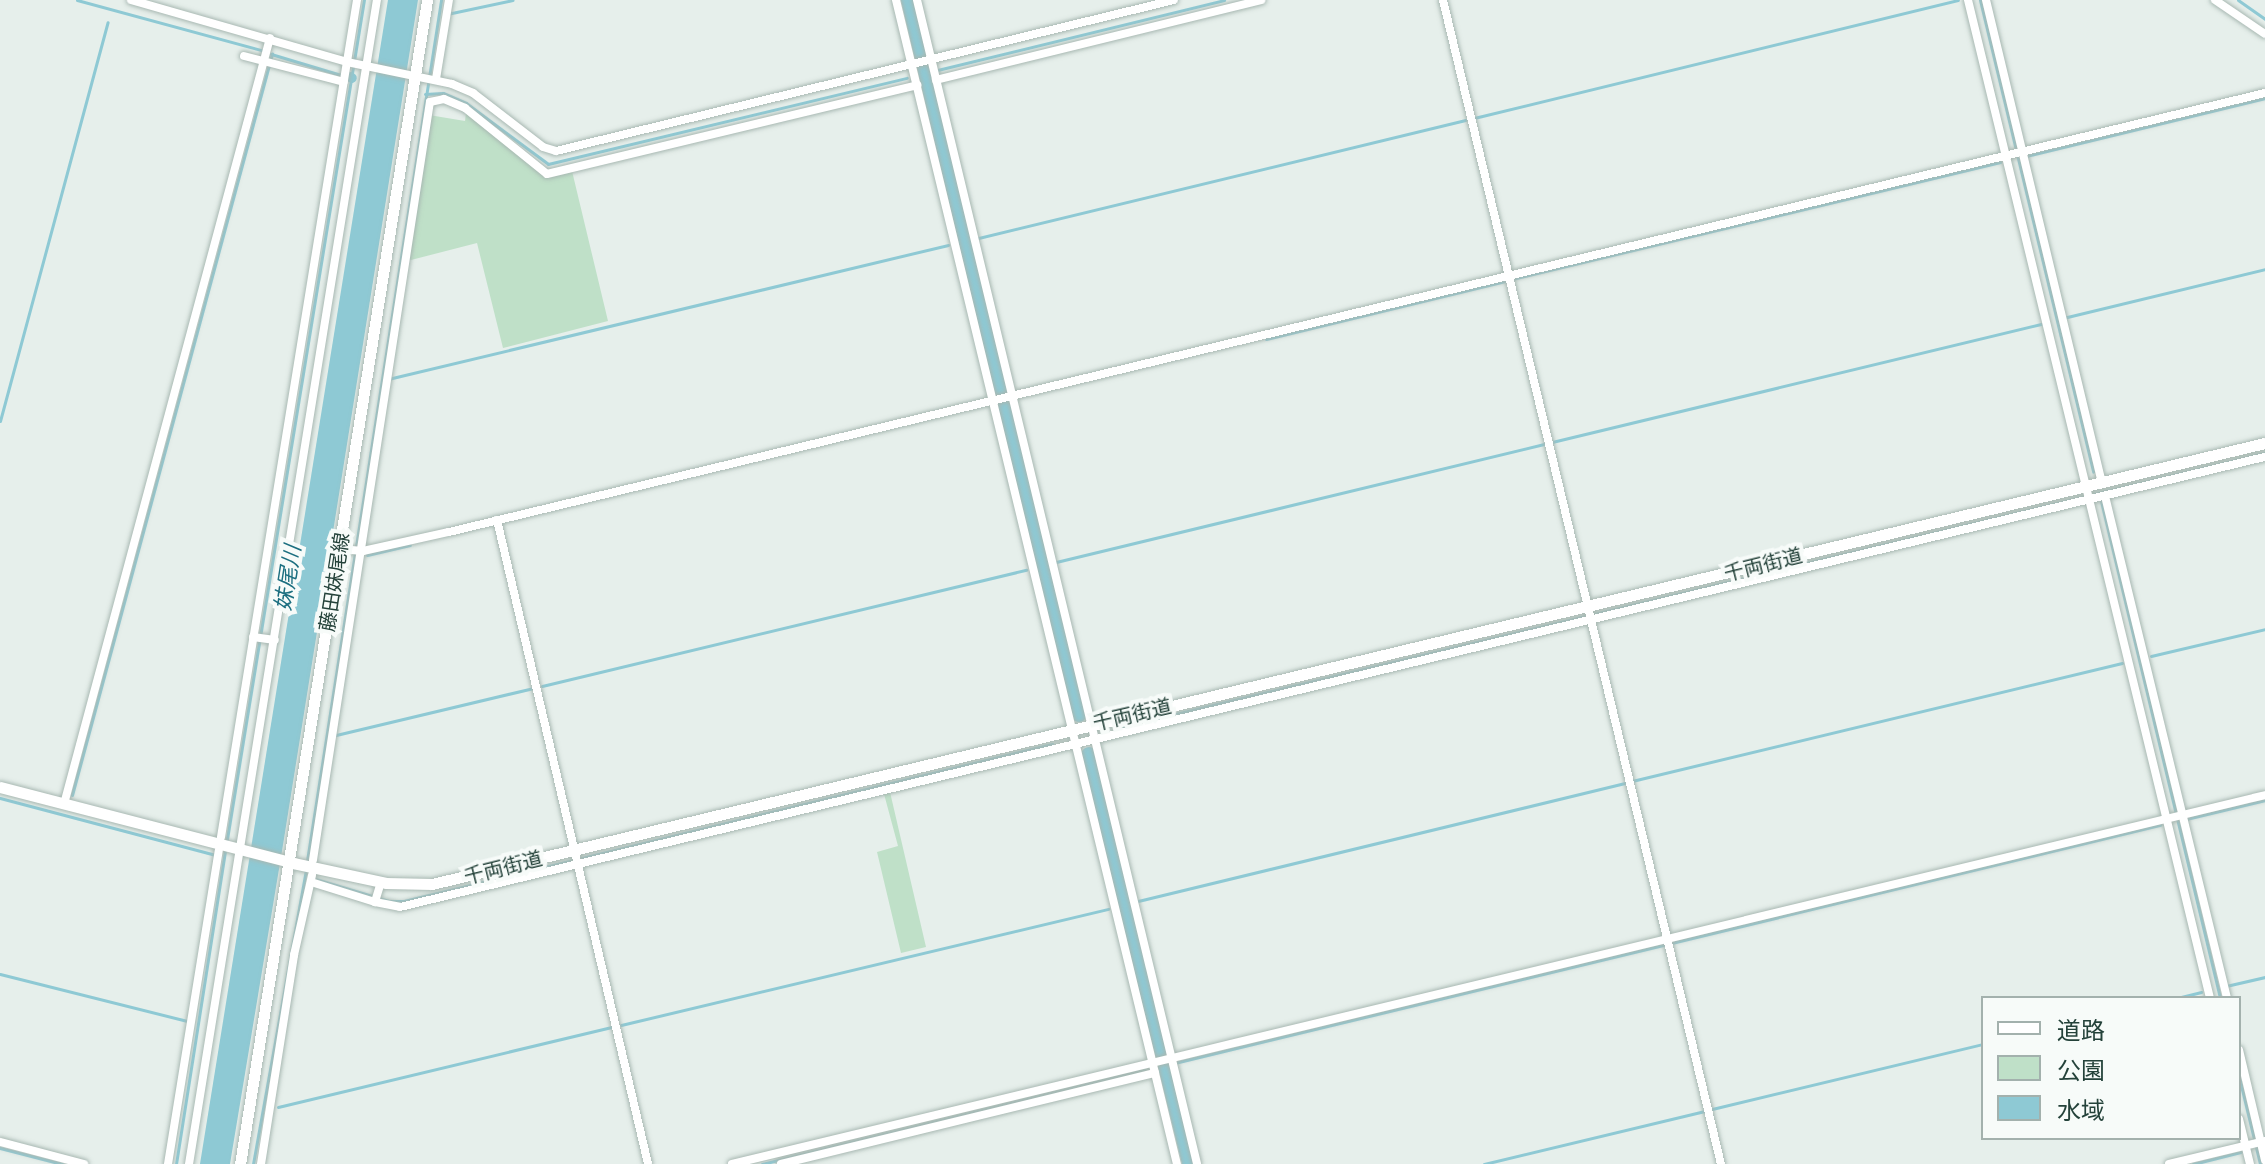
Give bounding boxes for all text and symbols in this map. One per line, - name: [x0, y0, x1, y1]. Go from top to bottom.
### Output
- street label: 藤田妹尾線: [314, 531, 354, 633]
- water label: 妹尾川: [270, 543, 306, 613]
- street label: 千両街道: [1721, 543, 1805, 585]
- street label: 千両街道: [1090, 693, 1174, 735]
- street label: 千両街道: [461, 846, 545, 888]
- legend: [1981, 996, 2241, 1140]
- text: 道路: [2057, 1014, 2105, 1046]
- text: 公園: [2057, 1054, 2105, 1086]
- text: 水域: [2057, 1094, 2105, 1126]

